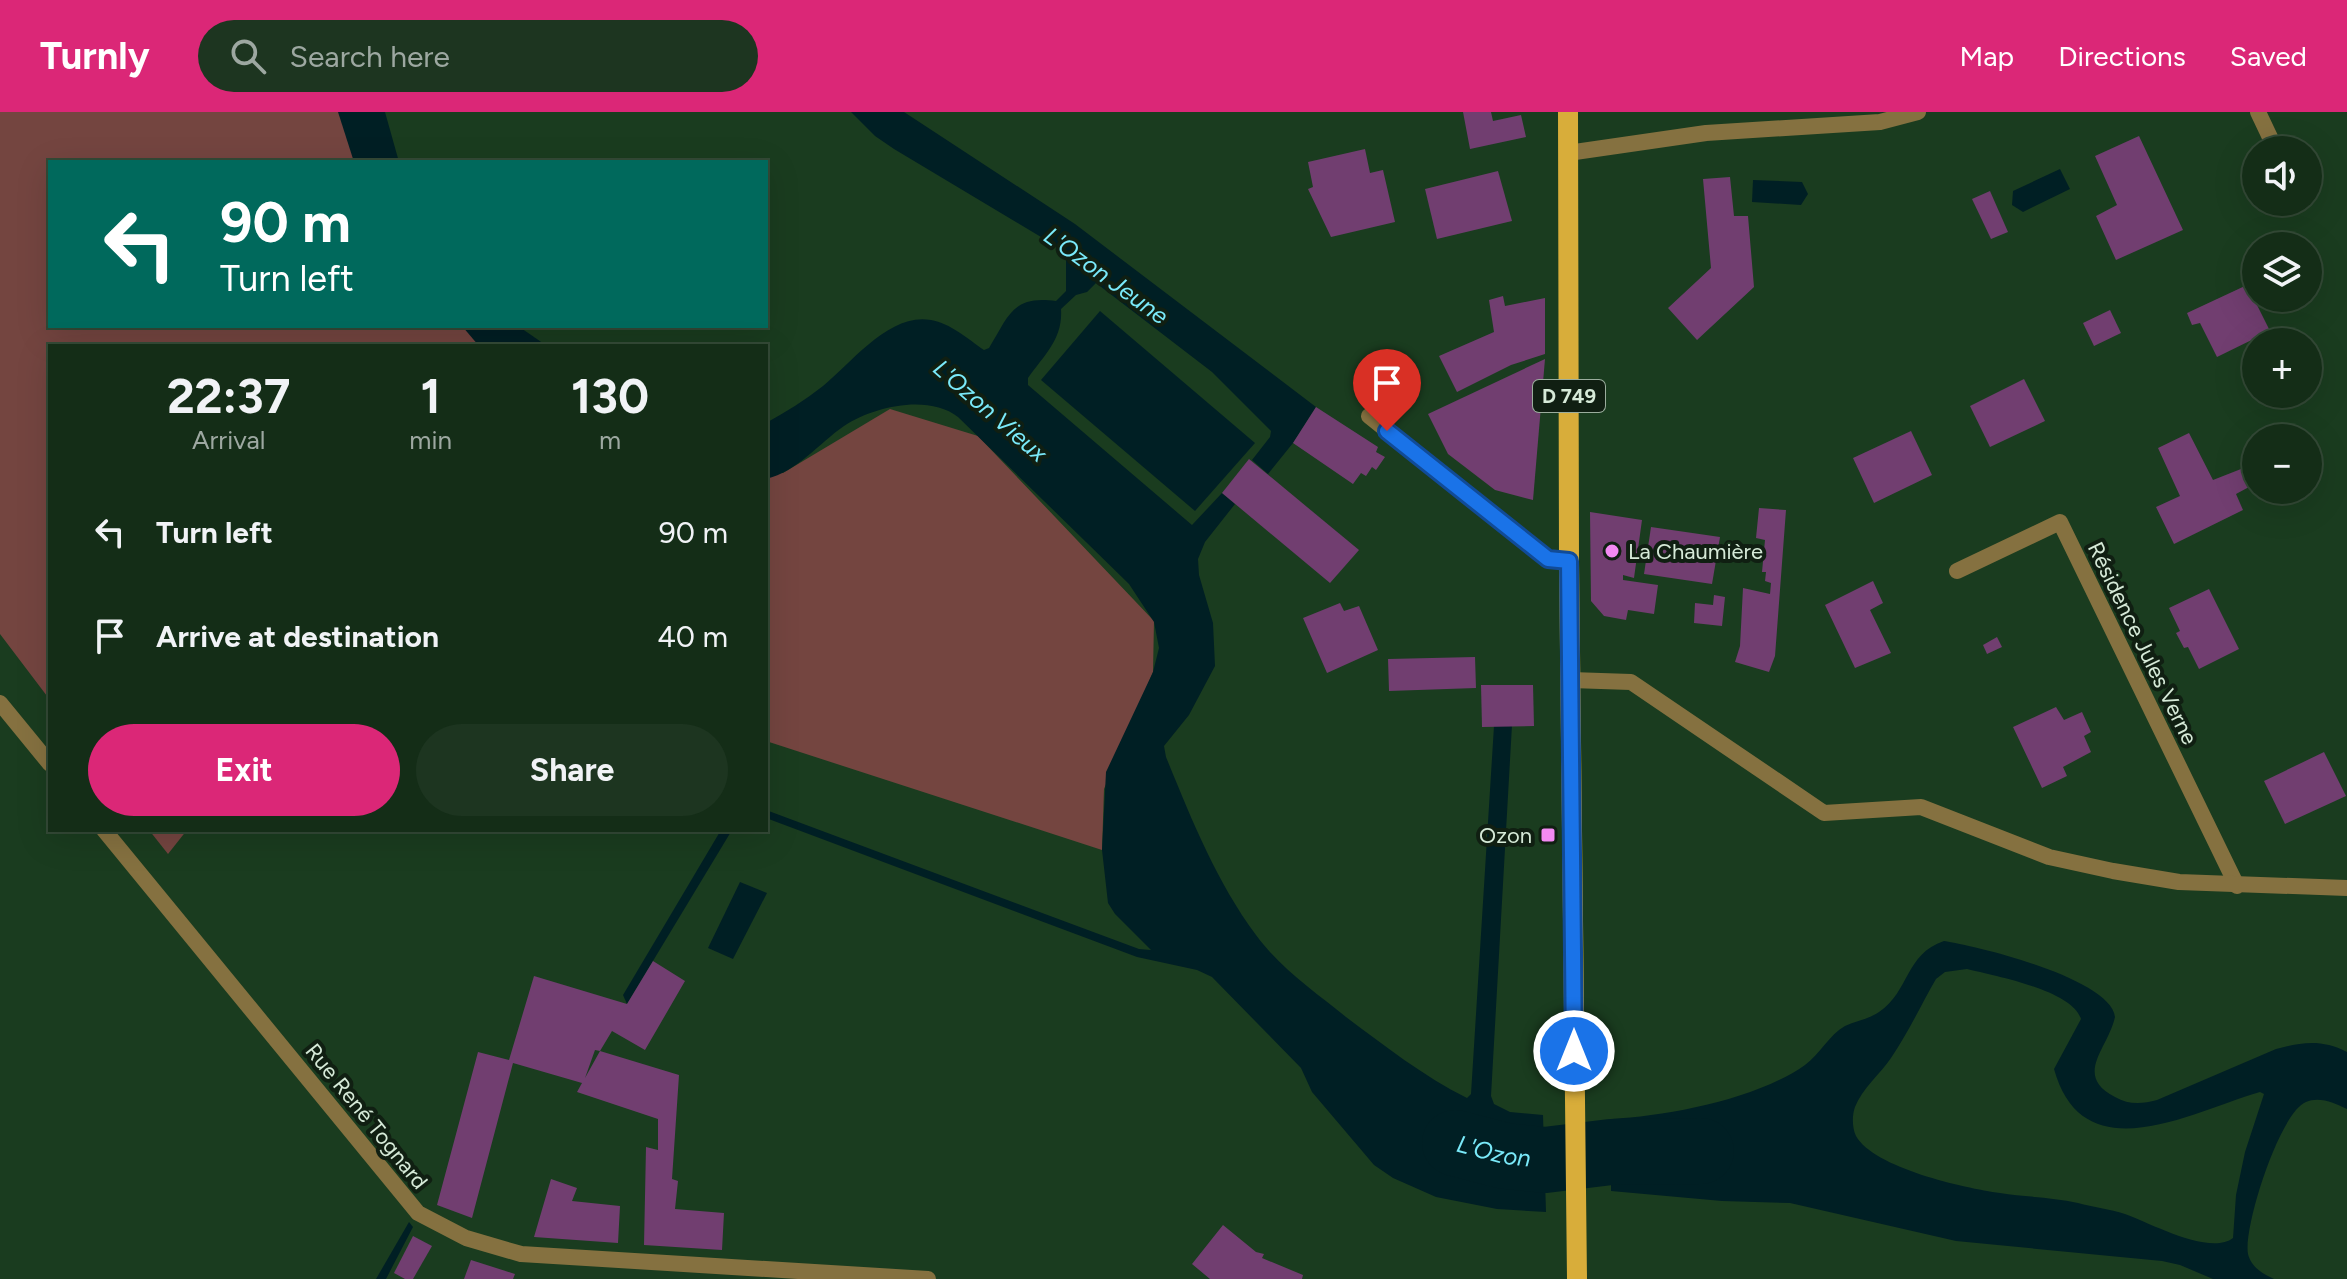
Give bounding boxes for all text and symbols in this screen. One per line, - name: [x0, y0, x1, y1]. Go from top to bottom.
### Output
- search box: [198, 20, 758, 92]
- text: Turnly: [40, 33, 150, 79]
- icon: search: [226, 34, 270, 78]
- text: Search here: [290, 38, 450, 75]
- text: Map: [1960, 39, 2014, 73]
- text: Directions: [2058, 39, 2186, 73]
- text: Saved: [2230, 39, 2307, 73]
- map controls: [2242, 136, 2322, 504]
- button: sound: [2242, 136, 2322, 216]
- text: 90 m: [220, 189, 351, 256]
- icon: left: [88, 192, 192, 296]
- water label: L'Ozon Jeune: [1039, 221, 1174, 330]
- button: layers: [2242, 232, 2322, 312]
- text: Turn left: [220, 257, 354, 300]
- button: +: [2242, 328, 2322, 408]
- pin: [1353, 349, 1421, 431]
- water label: L'Ozon Vieux: [928, 353, 1054, 468]
- icon: arrive: [1365, 361, 1409, 405]
- text: 22:37: [167, 367, 290, 425]
- text: 1: [421, 367, 441, 425]
- text: 130: [571, 367, 649, 425]
- road number: D 749: [1533, 380, 1605, 412]
- text: Arrival: [192, 424, 265, 456]
- text: min: [409, 424, 452, 456]
- text: m: [599, 424, 621, 456]
- button: −: [2242, 424, 2322, 504]
- icon: left: [88, 510, 132, 554]
- text: Turn left: [156, 514, 273, 551]
- text: 90 m: [659, 514, 728, 551]
- place label: La Chaumière: [1628, 538, 1763, 565]
- street label: Résidence Jules Verne: [2082, 538, 2203, 749]
- marker: La Chaumière: [1603, 542, 1621, 560]
- icon: arrive: [88, 614, 132, 658]
- text: Arrive at destination: [156, 618, 439, 655]
- text: 40 m: [657, 618, 728, 655]
- button: Exit: [88, 724, 400, 816]
- button: Share: [416, 724, 728, 816]
- place label: Ozon: [1479, 822, 1532, 849]
- marker: Ozon: [1539, 826, 1557, 844]
- position arrow: [1532, 1009, 1616, 1093]
- street label: Rue René Tognard: [300, 1038, 434, 1194]
- water label: L'Ozon: [1454, 1129, 1532, 1173]

